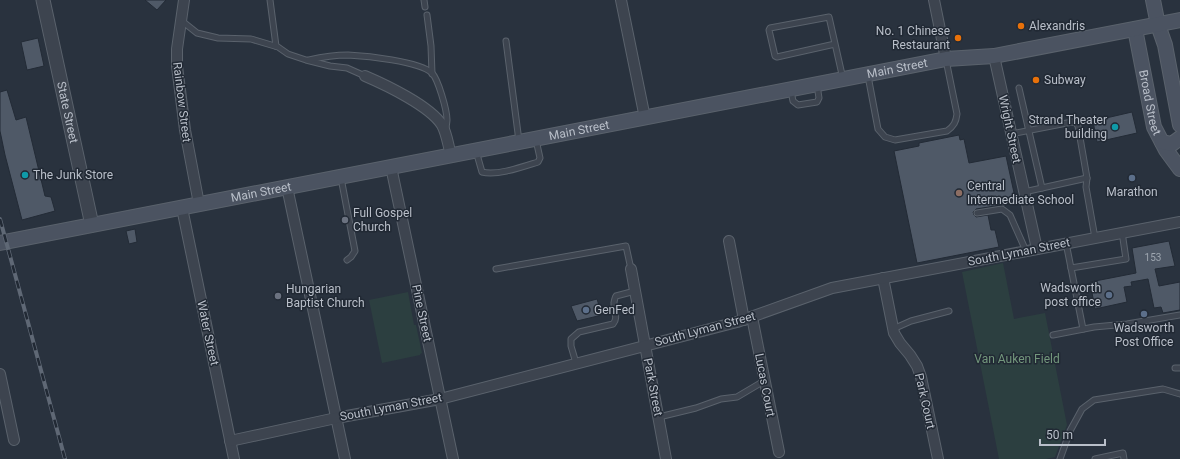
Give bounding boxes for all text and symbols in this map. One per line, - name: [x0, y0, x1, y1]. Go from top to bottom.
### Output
- place label: Alexandris: [1029, 19, 1085, 33]
- marker: Alexandris: [1016, 21, 1026, 31]
- place label: No. 1 Chinese Restaurant: [876, 24, 950, 52]
- marker: No. 1 Chinese Restaurant: [953, 33, 963, 43]
- street label: Main Street: [866, 56, 929, 81]
- street label: Rainbow Street: [170, 61, 194, 143]
- street label: Broad Street: [1136, 69, 1164, 138]
- place label: Subway: [1044, 73, 1086, 87]
- marker: Subway: [1031, 75, 1041, 85]
- street label: State Street: [54, 80, 81, 145]
- street label: Wright Street: [996, 94, 1024, 164]
- place label: Strand Theater building: [1028, 113, 1107, 141]
- street label: Main Street: [548, 118, 611, 143]
- marker: Strand Theater building: [1110, 122, 1120, 132]
- place label: The Junk Store: [33, 168, 113, 182]
- marker: The Junk Store: [20, 170, 30, 180]
- marker: Marathon: [1127, 173, 1137, 183]
- street label: Main Street: [230, 179, 293, 205]
- place label: Central Intermediate School: [967, 179, 1074, 207]
- place label: Marathon: [1106, 185, 1158, 199]
- marker: Central Intermediate School: [954, 188, 964, 198]
- place label: Full Gospel Church: [353, 206, 412, 234]
- marker: Full Gospel Church: [340, 215, 350, 225]
- street label: South Lyman Street: [967, 235, 1071, 269]
- house number: 153: [1145, 252, 1161, 263]
- place label: Wadsworth post office: [1040, 281, 1101, 309]
- place label: Hungarian Baptist Church: [286, 282, 365, 310]
- street label: Pine Street: [409, 283, 435, 343]
- marker: Wadsworth post office: [1104, 290, 1114, 300]
- marker: Hungarian Baptist Church: [273, 291, 283, 301]
- street label: Water Street: [194, 299, 222, 367]
- place label: GenFed: [594, 303, 635, 317]
- marker: GenFed: [581, 305, 591, 315]
- street label: South Lyman Street: [653, 309, 757, 349]
- marker: Wadsworth Post Office: [1139, 309, 1149, 319]
- place label: Wadsworth Post Office: [1114, 321, 1174, 349]
- street label: Lucas Court: [752, 352, 778, 418]
- park label: Van Auken Field: [974, 352, 1060, 366]
- street label: Park Street: [641, 357, 665, 417]
- street label: Park Court: [912, 372, 938, 430]
- street label: South Lyman Street: [339, 390, 443, 424]
- scale bar: [1040, 421, 1105, 447]
- text: 50 m: [1046, 428, 1073, 442]

